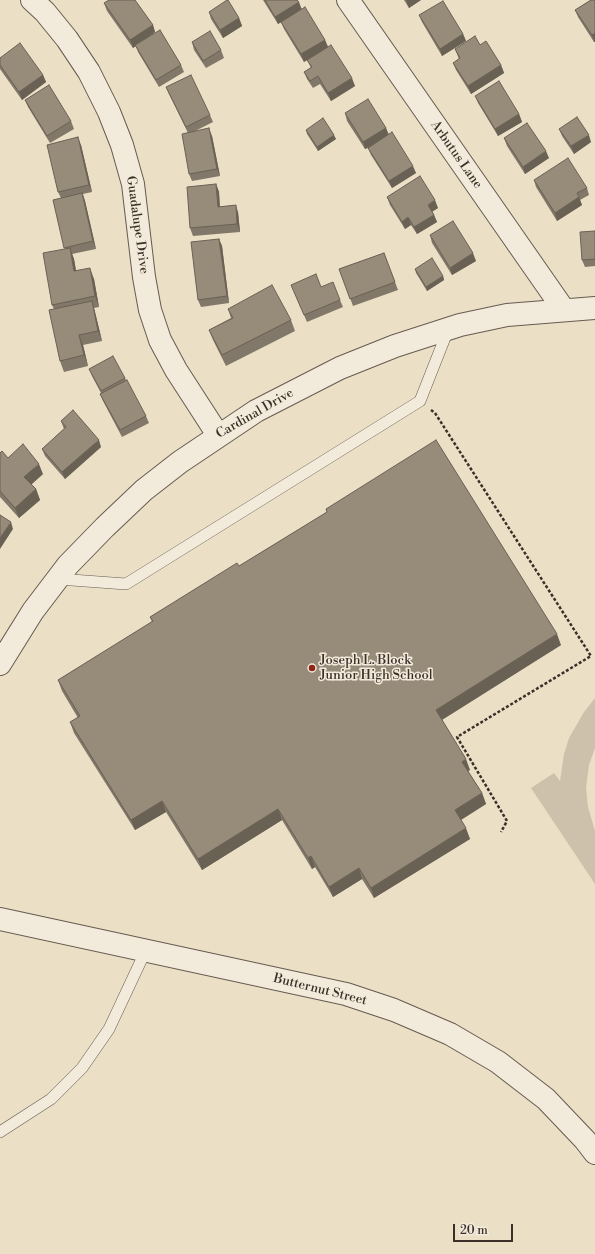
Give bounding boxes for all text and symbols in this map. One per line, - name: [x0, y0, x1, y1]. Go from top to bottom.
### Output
- street label: Arbutus Lane: [427, 118, 485, 192]
- street label: Guadalupe Drive: [122, 175, 152, 275]
- street label: Cardinal Drive: [214, 386, 296, 442]
- place label: Joseph L. Block Junior High School: [320, 653, 433, 684]
- marker: Joseph L. Block Junior High School: [307, 663, 317, 673]
- street label: Butternut Street: [272, 971, 368, 1009]
- scale bar: [455, 1216, 515, 1242]
- text: 20 m: [460, 1223, 488, 1238]

